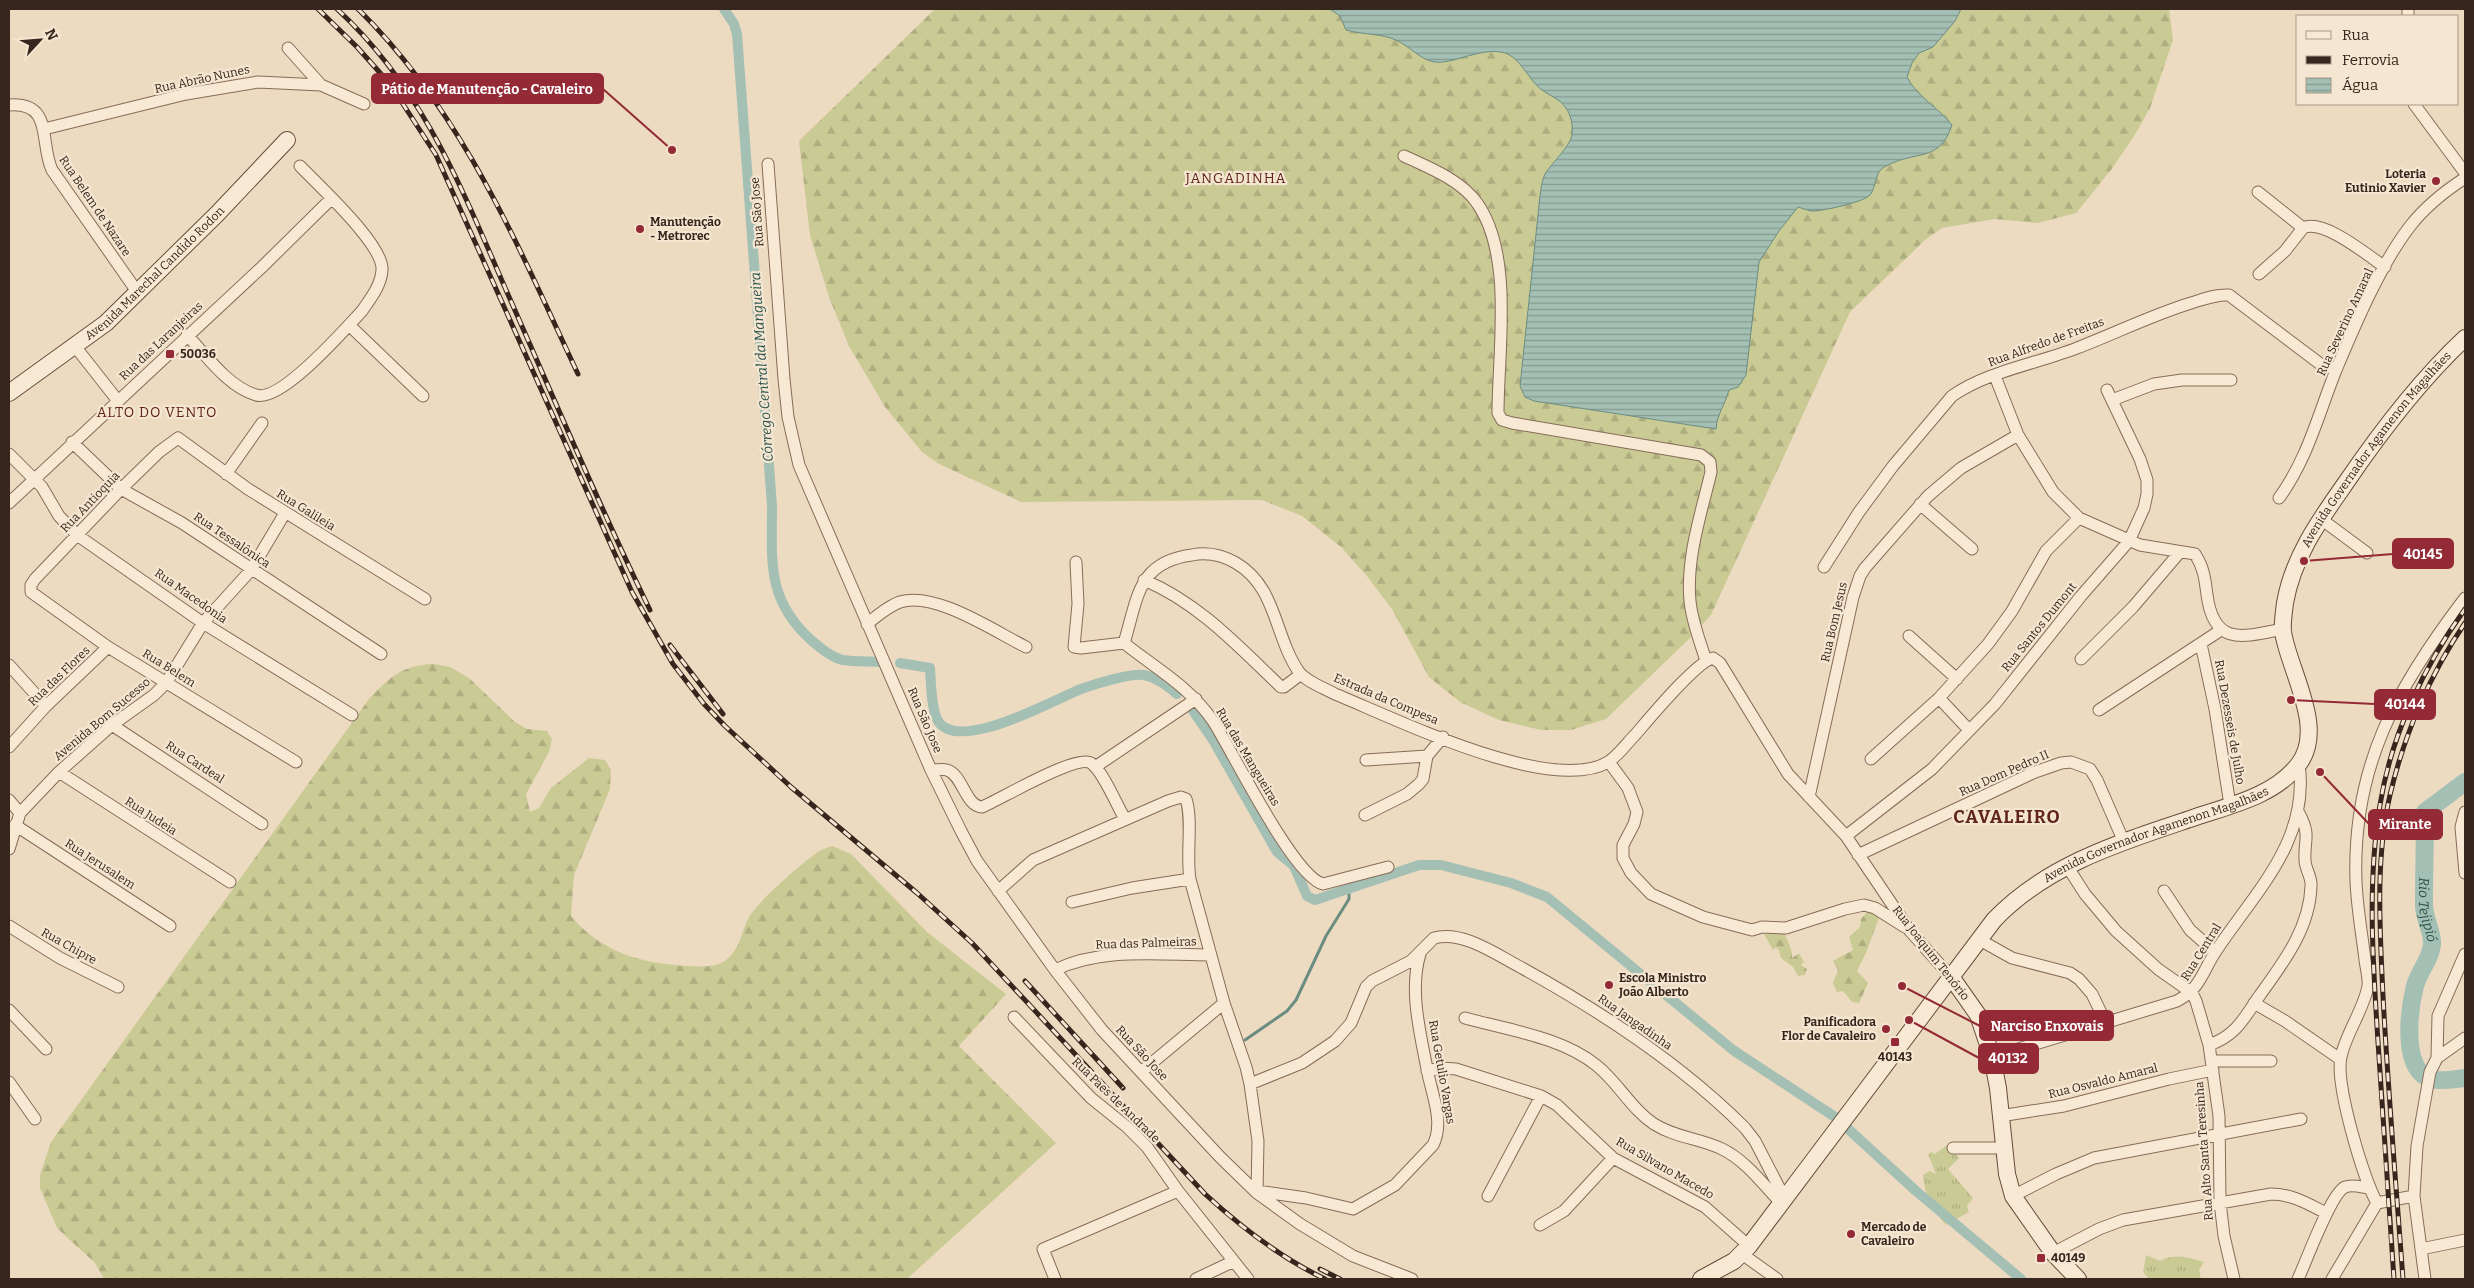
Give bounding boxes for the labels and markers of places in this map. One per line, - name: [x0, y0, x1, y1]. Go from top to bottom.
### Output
- callout: Pátio de Manutenção - Cavaleiro: [372, 74, 603, 103]
- place label: Loteria Eutinio Xavier: [2345, 167, 2426, 195]
- marker: Loteria Eutinio Xavier: [2430, 175, 2442, 187]
- place label: Manutenção - Metrorec: [650, 215, 721, 243]
- marker: Manutenção - Metrorec: [634, 223, 646, 235]
- place label: 50036: [180, 347, 216, 361]
- marker: 50036: [164, 348, 176, 360]
- callout: 40145: [2393, 539, 2453, 568]
- callout: 40144: [2375, 690, 2435, 719]
- callout: Mirante: [2369, 810, 2442, 839]
- place label: Escola Ministro João Alberto: [1618, 971, 1706, 999]
- marker: Escola Ministro João Alberto: [1603, 979, 1615, 991]
- callout: Narciso Enxovais: [1980, 1011, 2113, 1040]
- place label: Panificadora Flor de Cavaleiro: [1782, 1015, 1876, 1043]
- marker: Panificadora Flor de Cavaleiro: [1880, 1023, 1892, 1035]
- marker: 40143: [1889, 1036, 1901, 1048]
- callout: 40132: [1979, 1044, 2038, 1073]
- place label: 40143: [1878, 1050, 1912, 1064]
- place label: Mercado de Cavaleiro: [1861, 1220, 1927, 1248]
- marker: Mercado de Cavaleiro: [1845, 1228, 1857, 1240]
- place label: 40149: [2051, 1251, 2085, 1265]
- marker: 40149: [2035, 1252, 2047, 1264]

